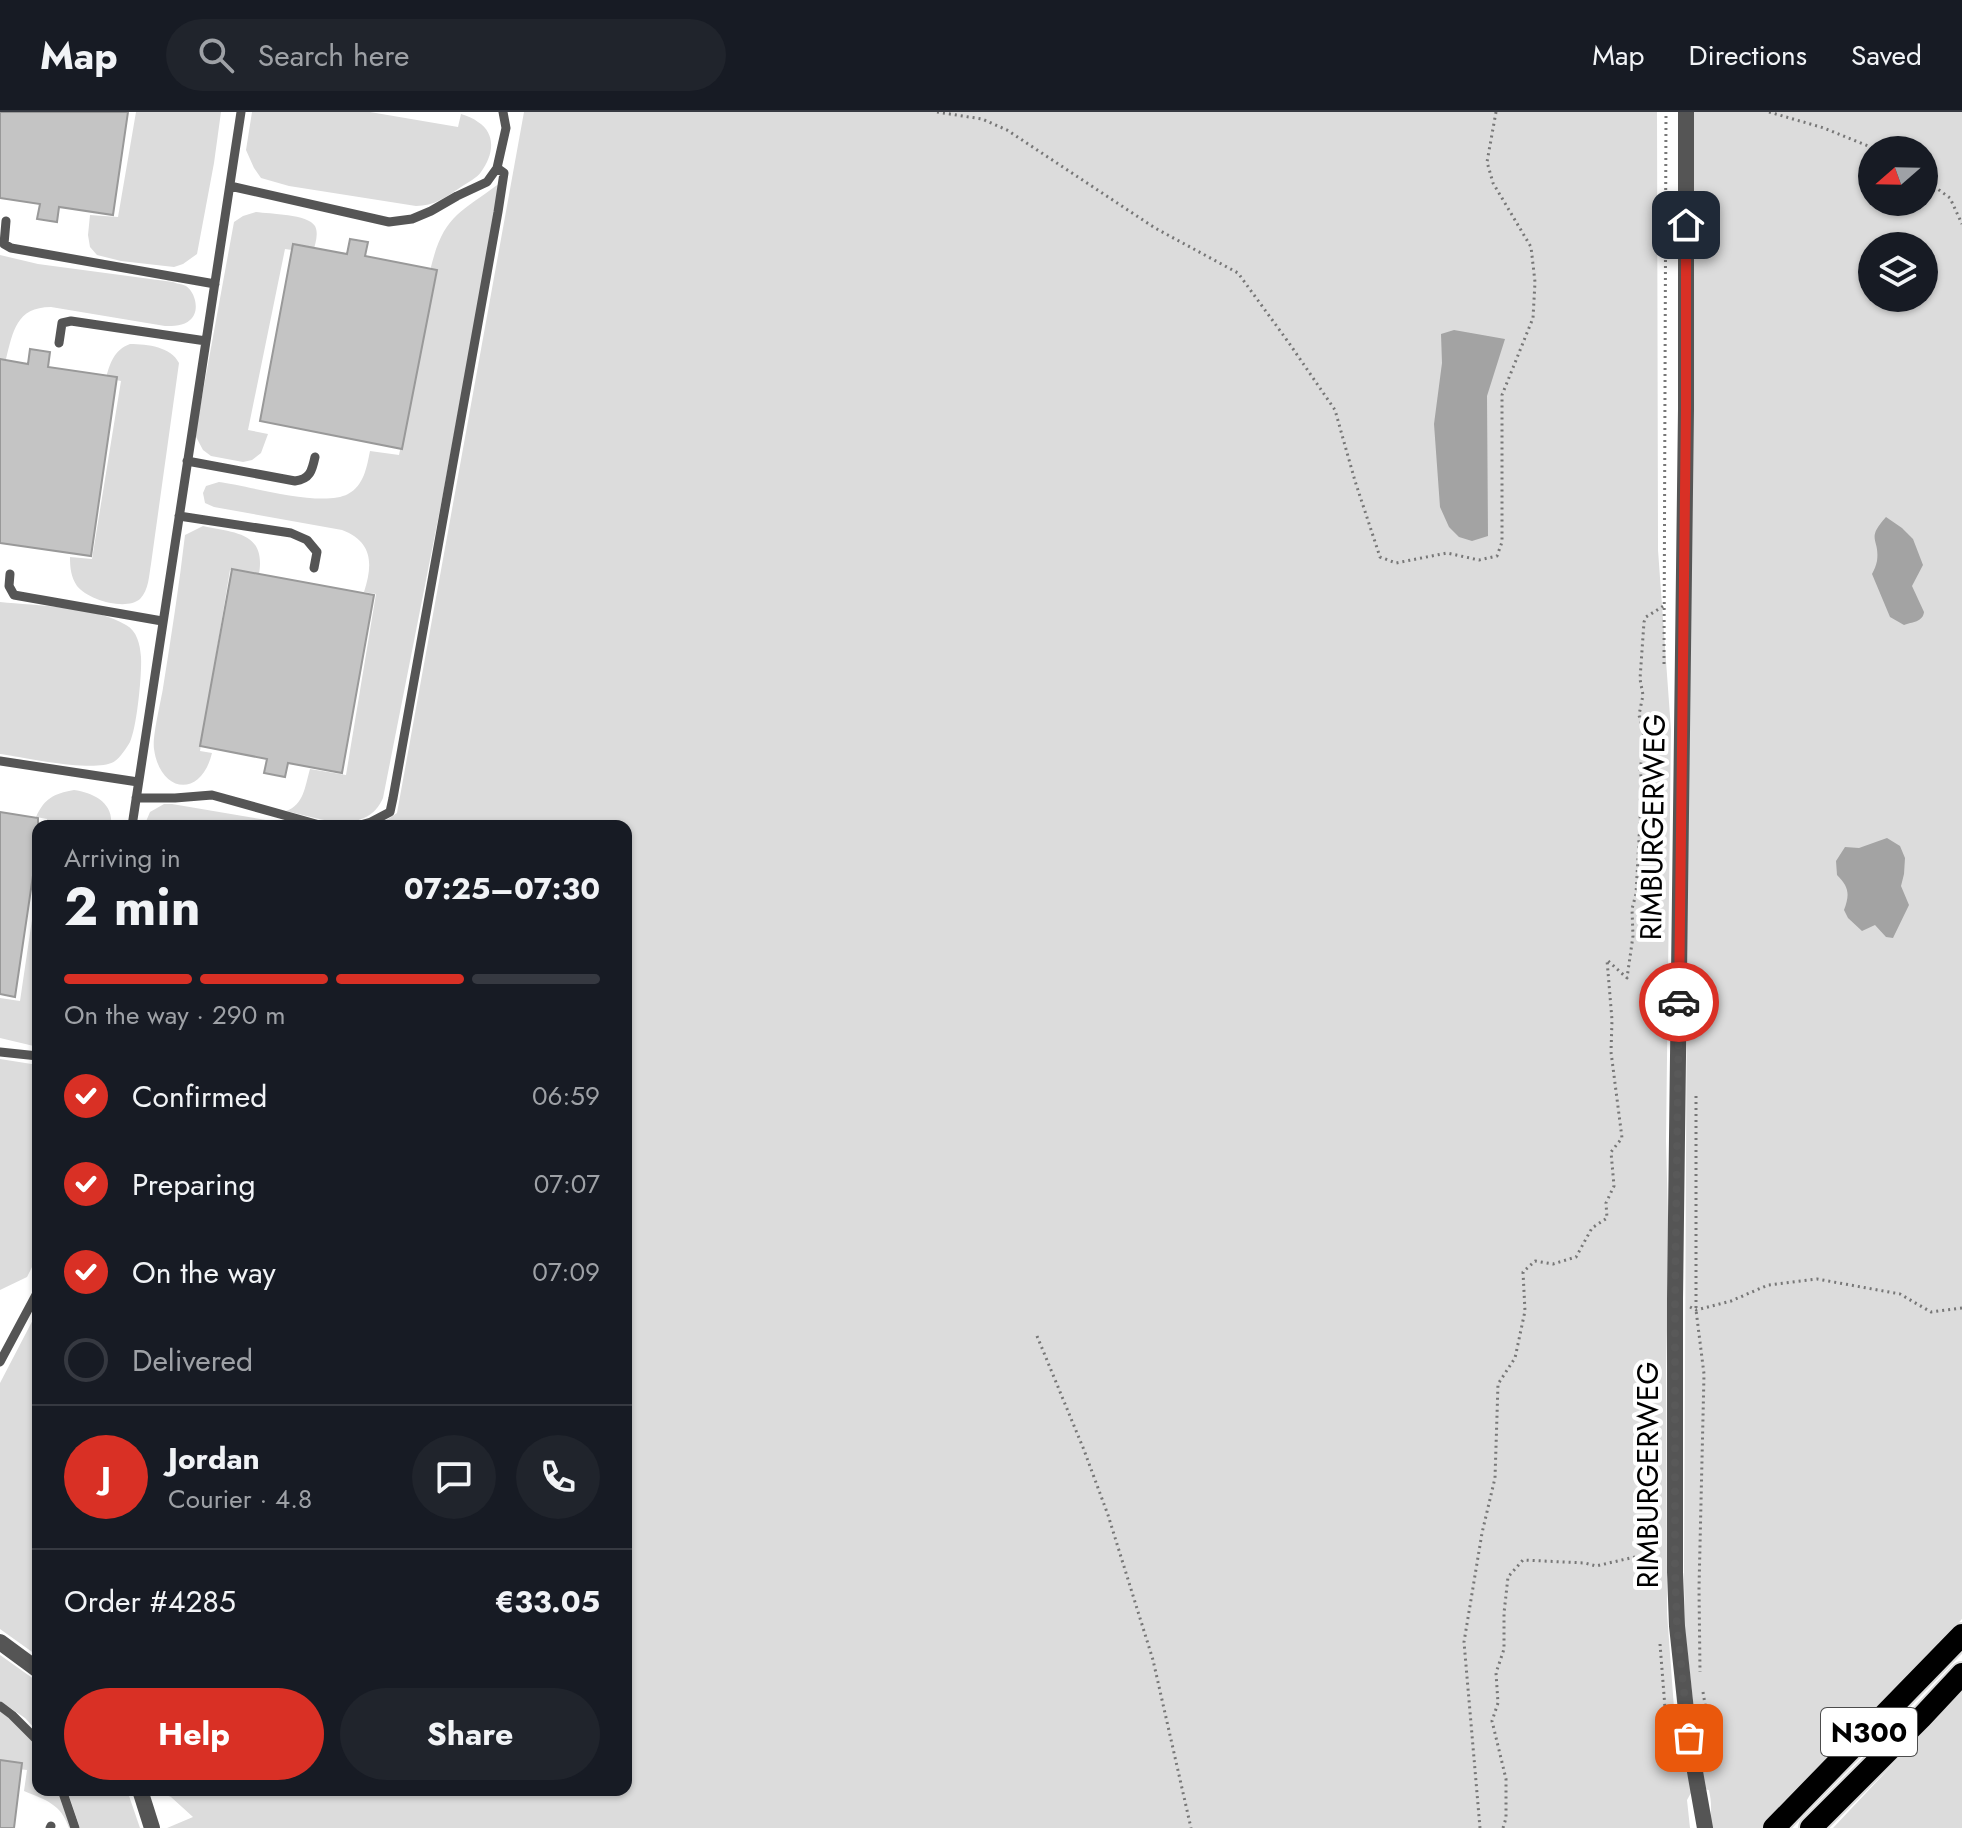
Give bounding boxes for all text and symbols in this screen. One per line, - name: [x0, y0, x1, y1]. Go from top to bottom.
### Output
- search box: [166, 19, 726, 91]
- text: Map: [40, 28, 118, 83]
- icon: search: [194, 33, 238, 77]
- text: Search here: [258, 34, 410, 77]
- text: Map: [1592, 35, 1644, 76]
- text: Directions: [1688, 35, 1807, 76]
- text: Saved: [1851, 35, 1922, 76]
- north arrow: [1858, 136, 1938, 216]
- map controls: [1858, 136, 1938, 312]
- pin: [1652, 191, 1720, 259]
- icon: home: [1664, 203, 1708, 247]
- button: layers: [1858, 232, 1938, 312]
- street label: RIMBURGERWEG: [1629, 713, 1676, 941]
- text: Arriving in: [64, 839, 181, 877]
- text: 07:25–07:30: [404, 867, 600, 910]
- text: 2 min: [64, 869, 201, 945]
- courier: [1639, 962, 1719, 1042]
- icon: car: [1657, 980, 1701, 1024]
- text: On the way · 290 m: [64, 996, 285, 1034]
- icon: check: [64, 1074, 108, 1118]
- text: Confirmed: [132, 1075, 267, 1118]
- text: 06:59: [532, 1077, 600, 1115]
- icon: check: [64, 1162, 108, 1206]
- text: Preparing: [132, 1163, 256, 1206]
- text: 07:07: [534, 1165, 600, 1203]
- icon: check: [64, 1250, 108, 1294]
- text: On the way: [132, 1251, 276, 1294]
- text: 07:09: [532, 1253, 600, 1291]
- text: Delivered: [132, 1339, 253, 1382]
- street label: RIMBURGERWEG: [1626, 1362, 1669, 1588]
- button: chat: [412, 1435, 496, 1519]
- button: phone: [516, 1435, 600, 1519]
- text: Jordan: [168, 1437, 260, 1480]
- text: J: [101, 1456, 111, 1499]
- text: Courier · 4.8: [168, 1480, 312, 1518]
- text: Order #4285: [64, 1580, 236, 1623]
- text: €33.05: [495, 1580, 600, 1623]
- button: Help: [64, 1688, 324, 1780]
- button: Share: [340, 1688, 600, 1780]
- pin: [1655, 1704, 1723, 1772]
- road number: N300: [1821, 1708, 1917, 1756]
- icon: bag: [1667, 1716, 1711, 1760]

